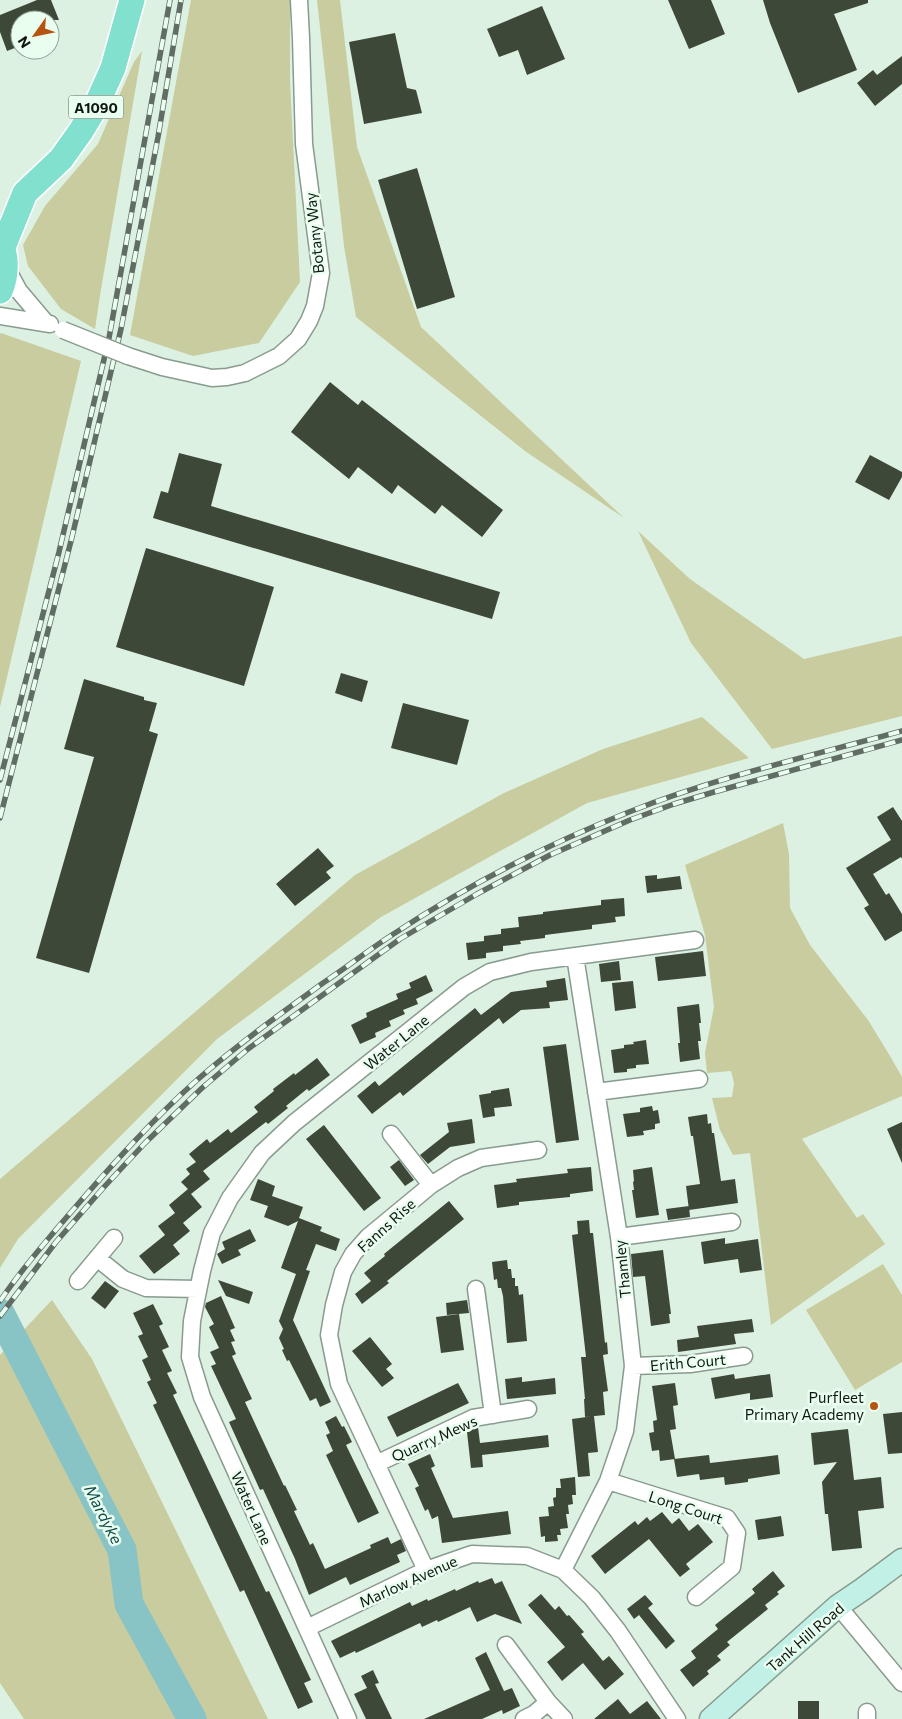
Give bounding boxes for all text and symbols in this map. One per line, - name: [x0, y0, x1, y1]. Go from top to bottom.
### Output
- north arrow: [10, 10, 60, 60]
- text: N: [14, 33, 34, 51]
- road number: A1090: [68, 95, 124, 118]
- street label: Botany Way: [301, 191, 327, 274]
- street label: Water Lane: [360, 1010, 432, 1074]
- street label: Fanns Rise: [353, 1194, 419, 1256]
- street label: Thamley: [610, 1239, 634, 1299]
- street label: Erith Court: [649, 1350, 727, 1374]
- place label: Purfleet Primary Academy: [745, 1388, 864, 1423]
- marker: Purfleet Primary Academy: [868, 1400, 880, 1412]
- street label: Quarry Mews: [388, 1411, 480, 1465]
- street label: Water Lane: [228, 1469, 276, 1547]
- water label: Mardyke: [81, 1481, 127, 1547]
- street label: Long Court: [647, 1487, 725, 1527]
- street label: Marlow Avenue: [356, 1551, 460, 1611]
- street label: Tank Hill Road: [763, 1599, 847, 1675]

